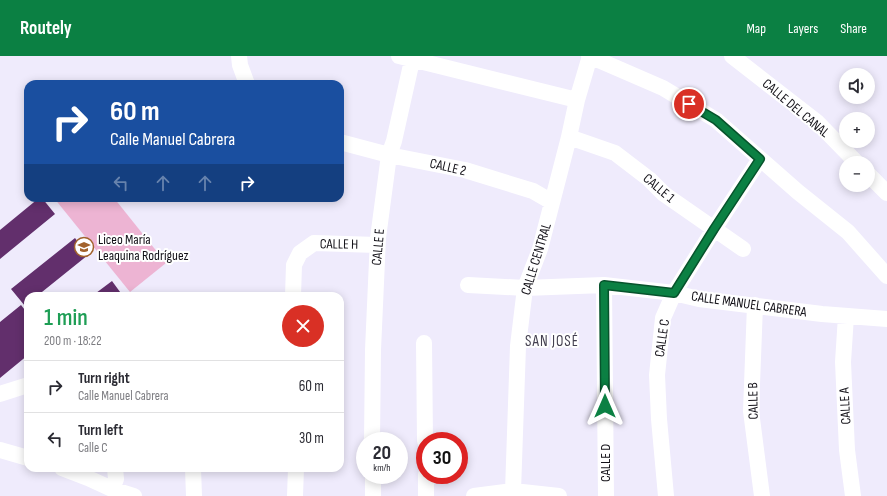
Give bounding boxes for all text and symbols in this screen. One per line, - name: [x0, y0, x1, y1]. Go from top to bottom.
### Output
- text: Routely: [20, 17, 72, 40]
- text: Map: [746, 20, 766, 37]
- text: Layers: [788, 20, 818, 37]
- text: Share: [840, 20, 867, 37]
- map controls: [839, 68, 875, 192]
- button: sound: [839, 68, 875, 104]
- street label: CALLE DEL CANAL: [759, 75, 833, 141]
- pin: [672, 87, 706, 121]
- icon: arrive: [678, 93, 700, 115]
- text: 60 m: [110, 95, 159, 128]
- icon: right: [44, 96, 96, 148]
- button: +: [839, 112, 875, 148]
- text: Calle Manuel Cabrera: [110, 129, 235, 150]
- street label: CALLE 2: [428, 155, 468, 179]
- button: −: [839, 156, 875, 192]
- street label: CALLE 1: [640, 170, 678, 206]
- icon: left: [110, 172, 132, 194]
- icon: ahead: [152, 172, 174, 194]
- icon: ahead: [194, 172, 216, 194]
- icon: right: [236, 172, 258, 194]
- street label: CALLE CENTRAL: [517, 221, 555, 297]
- street label: CALLE E: [368, 228, 388, 266]
- place label: Liceo María Leaquina Rodríguez: [98, 231, 189, 264]
- street label: CALLE H: [320, 235, 358, 253]
- school or university icon: Liceo María Leaquina Rodríguez: [73, 236, 95, 258]
- street label: CALLE MANUEL CABRERA: [690, 287, 809, 321]
- text: 1 min: [44, 303, 88, 332]
- button: close: [282, 305, 324, 347]
- street label: CALLE C: [651, 318, 673, 358]
- district label: SAN JOSÉ: [525, 332, 579, 351]
- text: 200 m · 18:22: [44, 333, 102, 349]
- text: Turn right: [78, 369, 130, 388]
- icon: right: [44, 376, 66, 398]
- text: 60 m: [299, 377, 324, 396]
- street label: CALLE B: [744, 382, 762, 420]
- position arrow: [584, 385, 626, 427]
- street label: CALLE A: [835, 386, 854, 425]
- text: Calle Manuel Cabrera: [78, 388, 168, 404]
- text: Turn left: [78, 421, 123, 440]
- icon: left: [44, 428, 66, 450]
- text: 30 m: [299, 429, 324, 448]
- speed limit sign: 30: [416, 432, 468, 484]
- text: Calle C: [78, 440, 108, 456]
- text: 20: [373, 441, 391, 465]
- street label: CALLE D: [597, 444, 614, 482]
- text: km/h: [373, 462, 391, 474]

